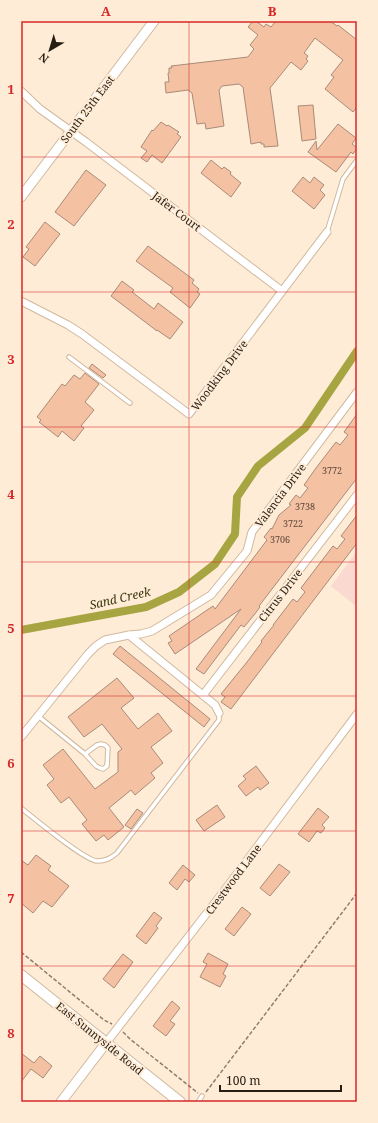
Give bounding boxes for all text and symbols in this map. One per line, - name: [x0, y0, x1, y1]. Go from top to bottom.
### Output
- text: A: [101, 2, 111, 20]
- text: B: [268, 2, 277, 20]
- north arrow: [30, 30, 70, 70]
- text: N: [35, 49, 52, 67]
- street label: South 25th East: [57, 72, 117, 146]
- text: 1: [7, 80, 15, 98]
- street label: Jafer Court: [149, 187, 204, 234]
- text: 2: [7, 215, 15, 233]
- street label: Woodking Drive: [187, 336, 251, 413]
- text: 3: [7, 350, 15, 368]
- street label: Valencia Drive: [251, 460, 309, 530]
- house number: 3772: [322, 464, 342, 477]
- text: 4: [7, 485, 15, 503]
- house number: 3738: [295, 500, 315, 513]
- house number: 3722: [283, 517, 303, 530]
- house number: 3706: [270, 533, 290, 546]
- street label: Citrus Drive: [255, 565, 305, 624]
- water label: Sand Creek: [88, 582, 153, 613]
- text: 5: [7, 619, 15, 637]
- text: 6: [7, 754, 15, 772]
- street label: Crestwood Lane: [202, 841, 264, 917]
- text: 7: [7, 889, 15, 907]
- street label: East Sunnyside Road: [53, 998, 147, 1078]
- text: 8: [7, 1024, 15, 1042]
- scale bar: [220, 1067, 341, 1093]
- text: 100 m: [226, 1072, 261, 1089]

